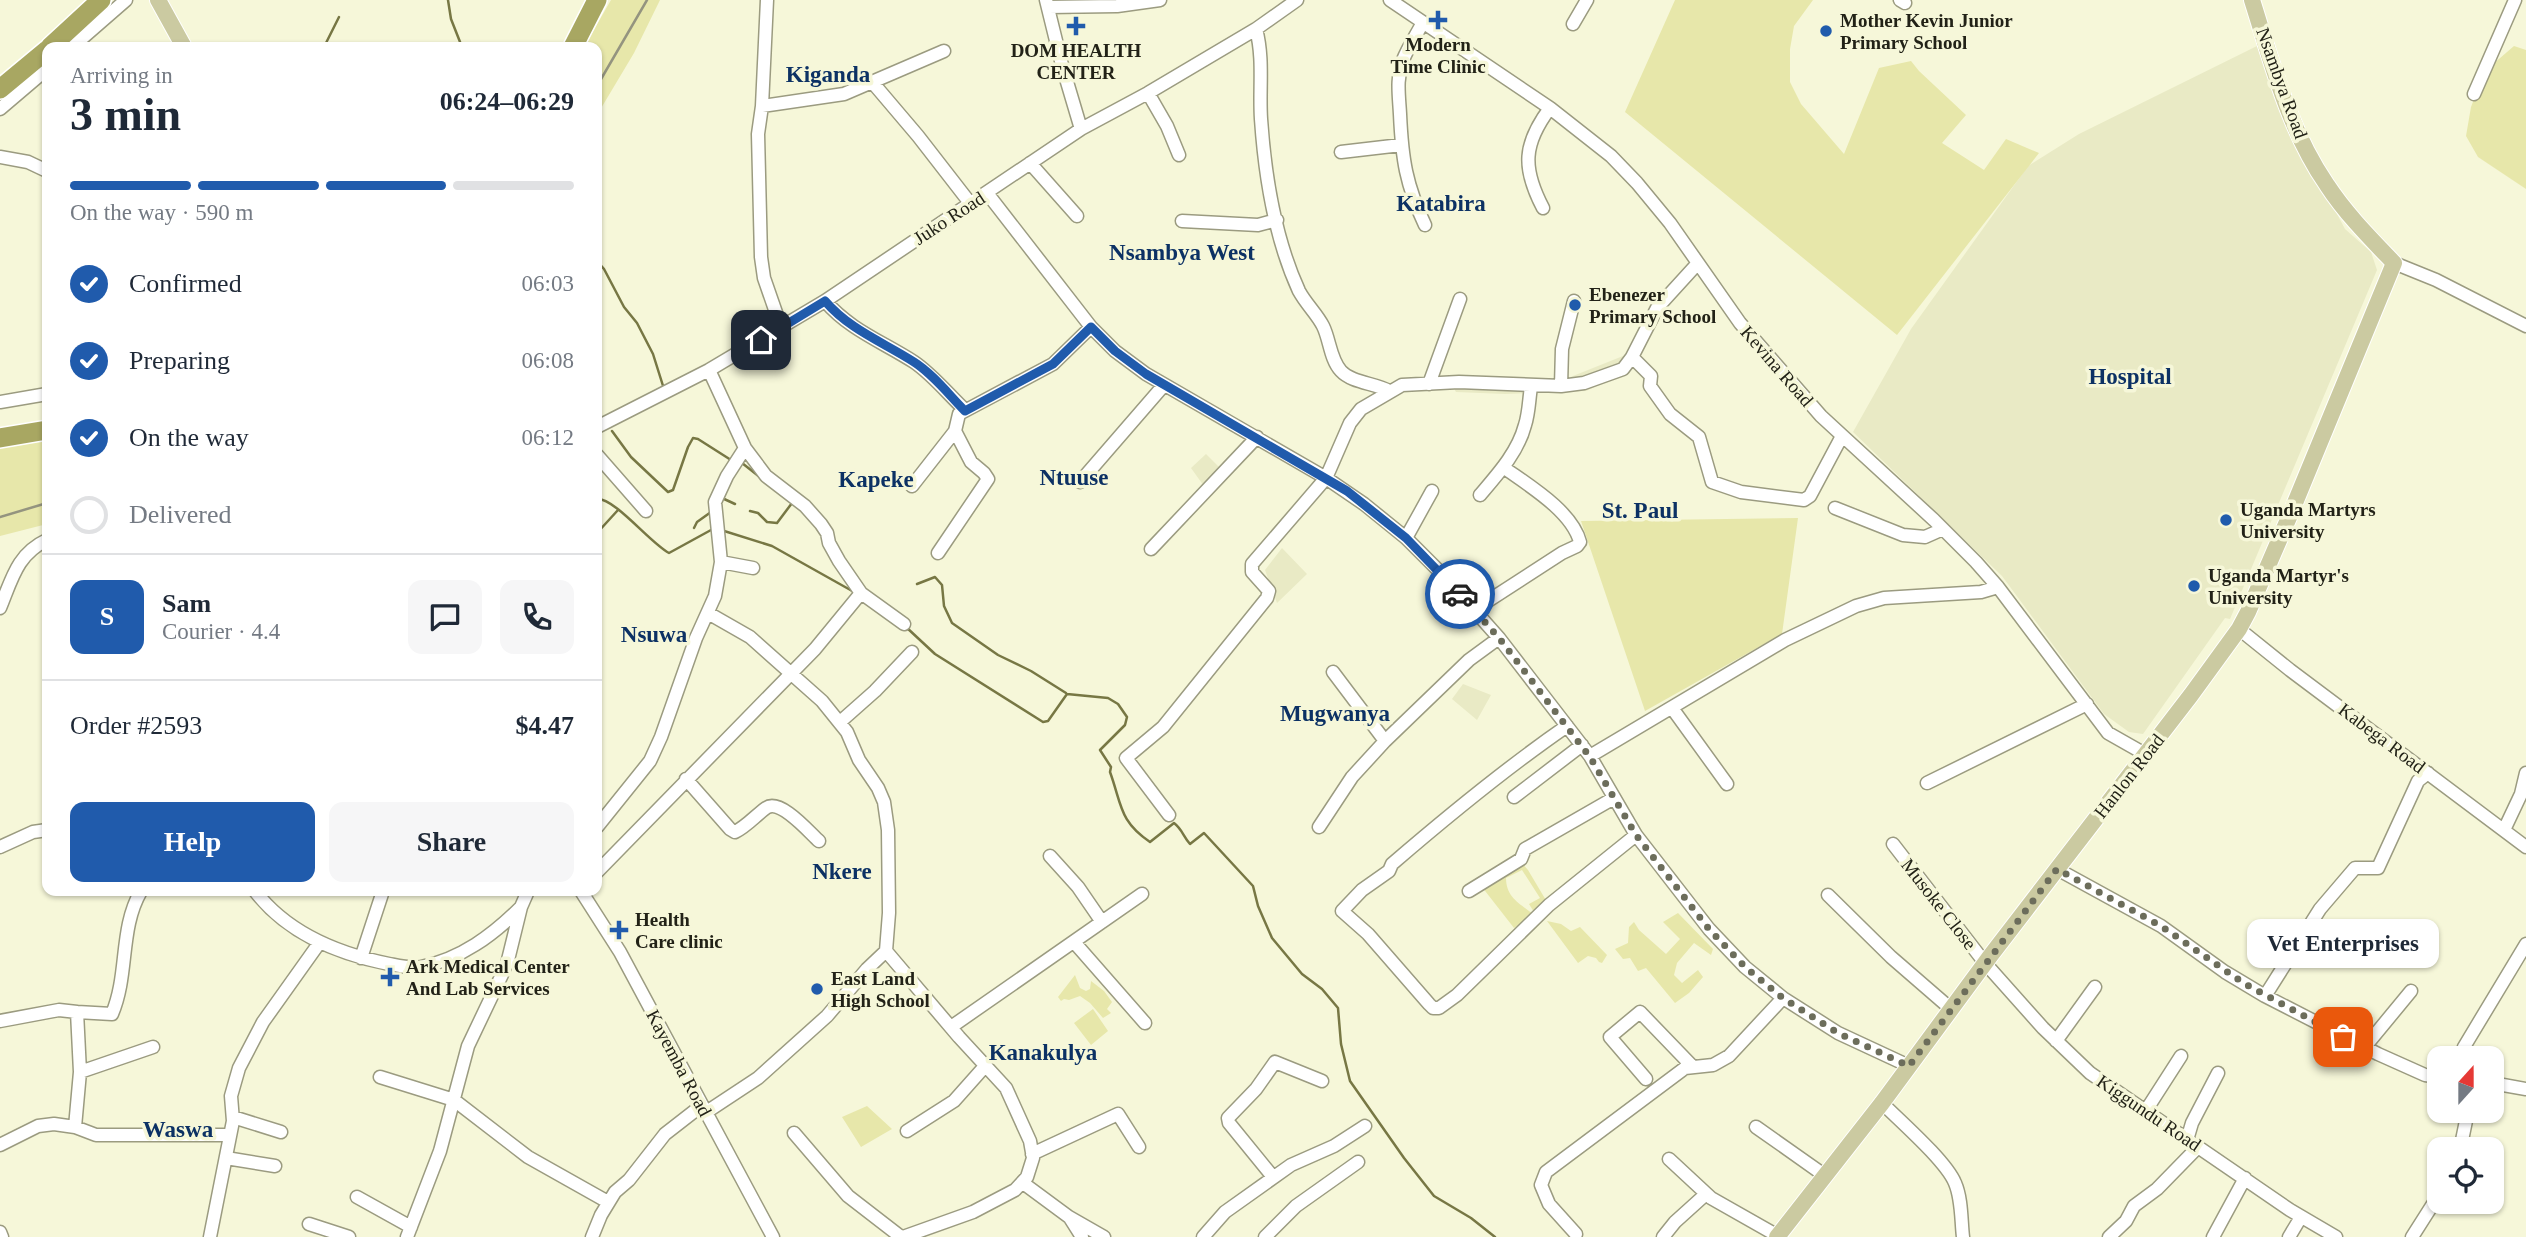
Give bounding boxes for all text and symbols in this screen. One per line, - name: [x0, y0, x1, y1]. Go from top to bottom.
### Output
- marker: Modern Time Clinic: [1428, 10, 1448, 30]
- place label: Mother Kevin Junior Primary School: [1840, 10, 2013, 53]
- marker: DOM HEALTH CENTER: [1066, 16, 1086, 36]
- marker: Mother Kevin Junior Primary School: [1818, 23, 1834, 39]
- street label: Nsambya Road: [2252, 25, 2312, 142]
- place label: Modern Time Clinic: [1390, 34, 1486, 77]
- place label: DOM HEALTH CENTER: [1011, 40, 1142, 83]
- district label: Kiganda: [786, 62, 871, 87]
- text: Arriving in: [70, 63, 173, 88]
- text: 06:24–06:29: [440, 87, 574, 116]
- text: 3 min: [70, 89, 181, 140]
- street label: Juko Road: [909, 187, 989, 249]
- district label: Katabira: [1396, 191, 1486, 216]
- text: On the way · 590 m: [70, 200, 253, 225]
- district label: Nsambya West: [1109, 240, 1255, 265]
- icon: check: [70, 265, 108, 303]
- text: Confirmed: [129, 269, 242, 298]
- text: 06:03: [522, 271, 574, 296]
- place label: Ebenezer Primary School: [1589, 284, 1716, 327]
- marker: Ebenezer Primary School: [1567, 297, 1583, 313]
- pin: [731, 310, 791, 370]
- icon: home: [742, 321, 780, 359]
- street label: Kevina Road: [1736, 321, 1818, 411]
- icon: check: [70, 342, 108, 380]
- text: Preparing: [129, 346, 230, 375]
- text: 06:08: [522, 348, 574, 373]
- district label: Hospital: [2088, 364, 2172, 389]
- icon: check: [70, 419, 108, 457]
- text: On the way: [129, 423, 249, 452]
- text: 06:12: [522, 425, 574, 450]
- district label: Ntuuse: [1039, 465, 1109, 490]
- district label: Kapeke: [838, 467, 914, 492]
- district label: St. Paul: [1602, 498, 1678, 523]
- place label: Uganda Martyrs University: [2240, 499, 2376, 542]
- text: Delivered: [129, 500, 232, 529]
- marker: Uganda Martyrs University: [2218, 512, 2234, 528]
- courier: [1425, 559, 1495, 629]
- place label: Uganda Martyr's University: [2208, 565, 2349, 608]
- icon: car: [1441, 575, 1479, 613]
- marker: Uganda Martyr's University: [2186, 578, 2202, 594]
- button: chat: [408, 580, 482, 654]
- button: phone: [500, 580, 574, 654]
- text: Sam: [162, 589, 211, 618]
- text: S: [100, 602, 114, 631]
- text: Courier · 4.4: [162, 619, 280, 644]
- district label: Nsuwa: [621, 622, 688, 647]
- street label: Kabega Road: [2335, 699, 2430, 778]
- district label: Mugwanya: [1280, 701, 1390, 726]
- text: Order #2593: [70, 711, 202, 740]
- text: $4.47: [516, 711, 574, 740]
- street label: Hanlon Road: [2090, 729, 2169, 822]
- button: Help: [70, 802, 315, 882]
- button: Share: [329, 802, 574, 882]
- street label: Musoke Close: [1897, 854, 1981, 954]
- district label: Nkere: [812, 859, 872, 884]
- place label: Health Care clinic: [635, 909, 723, 952]
- callout: Vet Enterprises: [2247, 918, 2439, 967]
- marker: Health Care clinic: [609, 920, 629, 940]
- text: Vet Enterprises: [2267, 931, 2419, 956]
- place label: Ark Medical Center And Lab Services: [406, 956, 570, 999]
- marker: Ark Medical Center And Lab Services: [380, 967, 400, 987]
- place label: East Land High School: [831, 968, 930, 1011]
- marker: East Land High School: [809, 981, 825, 997]
- street label: Kayemba Road: [642, 1006, 716, 1120]
- pin: [2313, 1007, 2373, 1067]
- icon: bag: [2324, 1018, 2362, 1056]
- district label: Kanakulya: [989, 1040, 1098, 1065]
- north arrow: [2427, 1046, 2504, 1124]
- map controls: [2427, 1046, 2504, 1214]
- street label: Kiggundu Road: [2093, 1071, 2205, 1156]
- district label: Waswa: [143, 1117, 214, 1142]
- button: locate: [2427, 1137, 2504, 1214]

